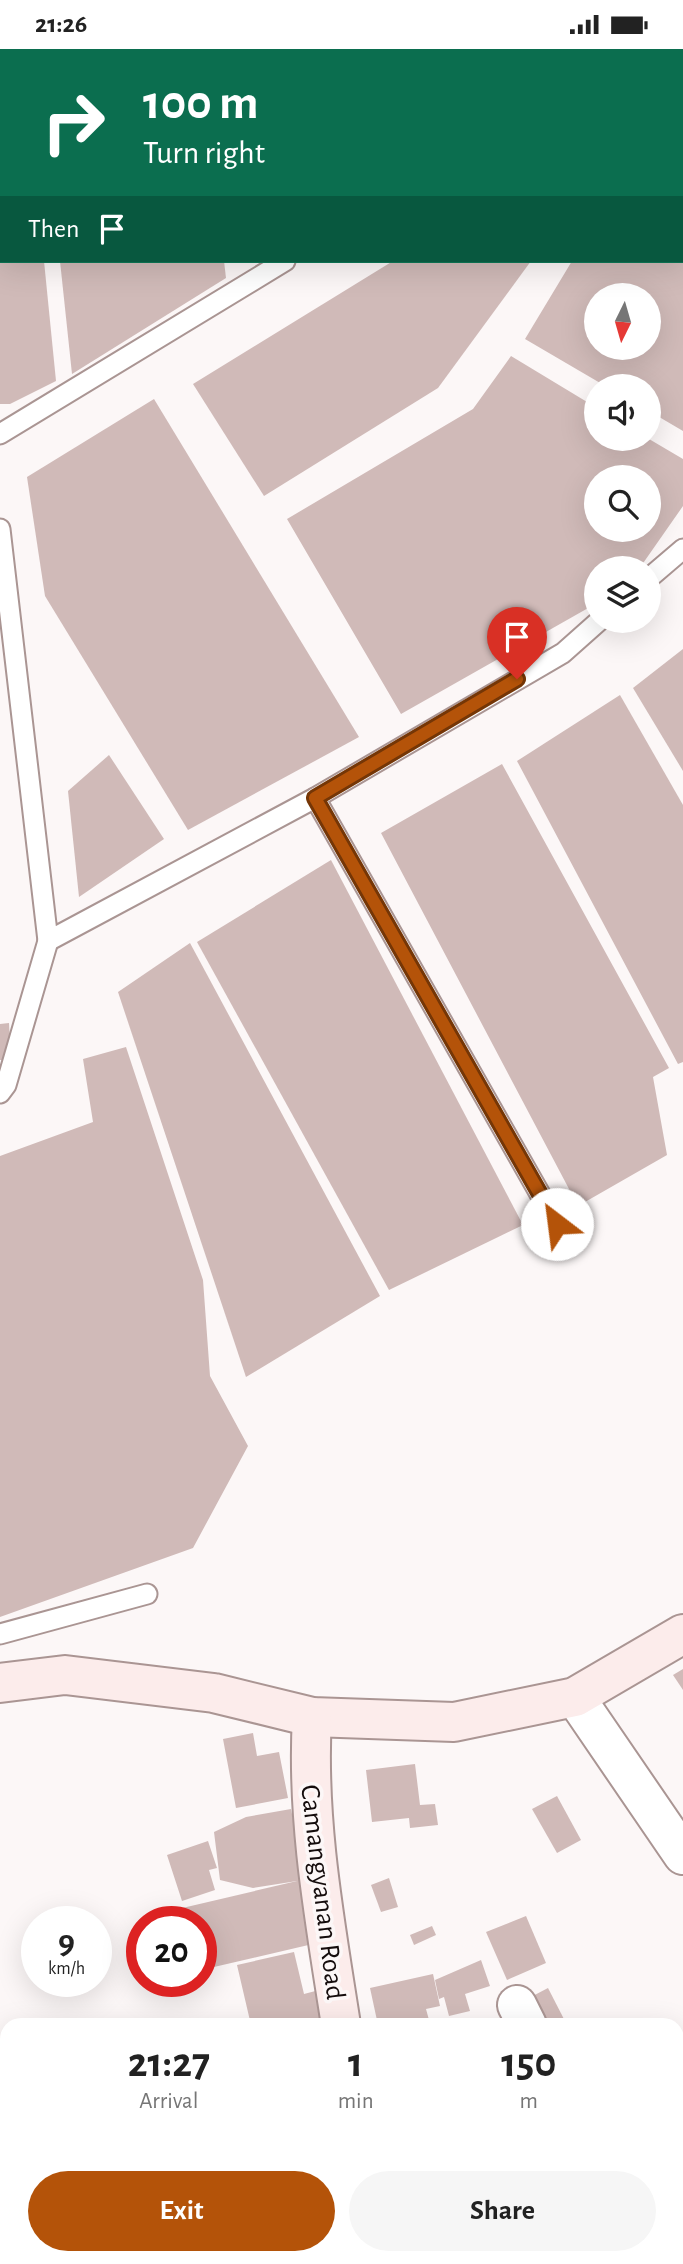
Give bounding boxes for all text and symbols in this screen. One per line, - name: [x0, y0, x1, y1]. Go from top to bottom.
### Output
- text: 21:26: [35, 11, 87, 37]
- icon: right: [28, 77, 119, 168]
- text: 100 m: [143, 79, 259, 128]
- text: Turn right: [143, 137, 265, 169]
- icon: arrive: [93, 210, 131, 248]
- text: Then: [28, 216, 79, 242]
- north arrow: [584, 283, 662, 361]
- map controls: [584, 283, 661, 633]
- button: sound: [584, 374, 661, 451]
- button: search: [584, 465, 661, 542]
- button: layers: [584, 556, 661, 633]
- pin: [487, 607, 547, 679]
- icon: arrive: [498, 618, 536, 656]
- position arrow: [520, 1187, 594, 1261]
- street label: Camangyanan Road: [295, 1783, 349, 2001]
- speed limit sign: 20: [126, 1906, 217, 1997]
- text: 9: [58, 1925, 75, 1960]
- text: km/h: [48, 1960, 85, 1978]
- text: 21:27: [128, 2042, 210, 2084]
- text: 1: [348, 2042, 363, 2084]
- text: 150: [501, 2042, 556, 2084]
- text: Arrival: [139, 2090, 198, 2113]
- text: min: [338, 2090, 374, 2113]
- text: m: [520, 2090, 538, 2113]
- button: Exit: [28, 2171, 335, 2251]
- button: Share: [349, 2171, 656, 2251]

